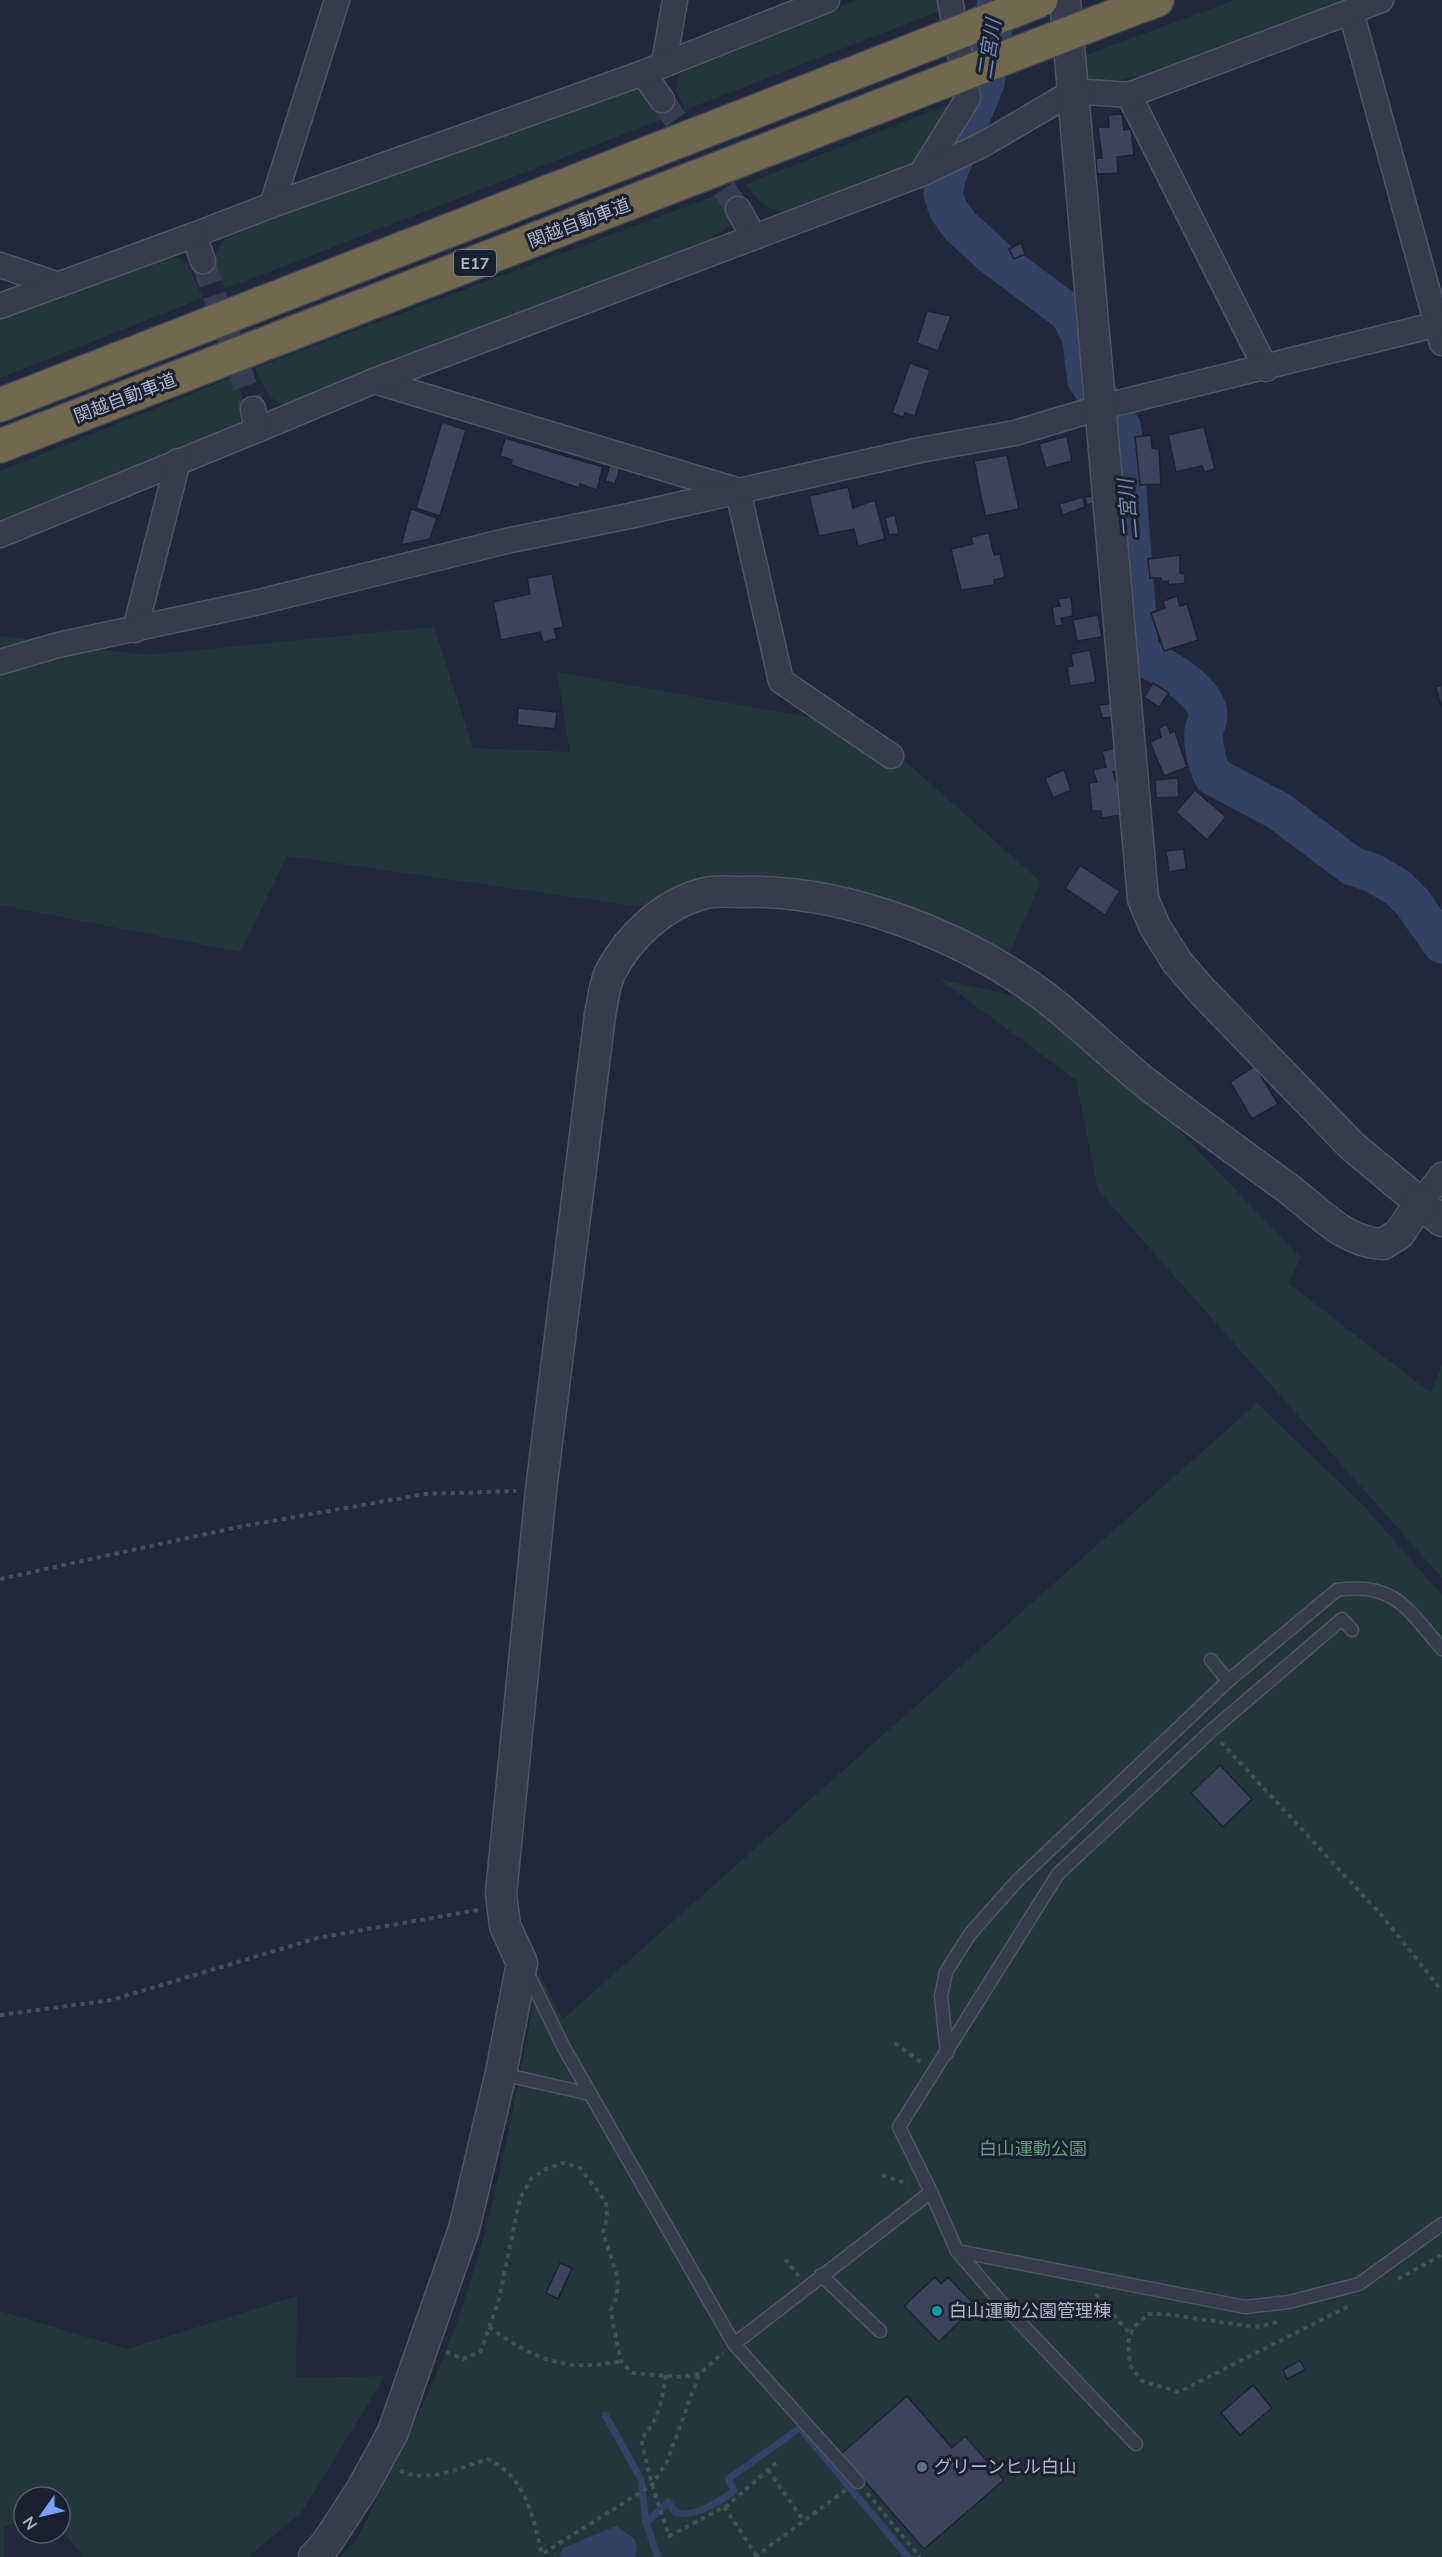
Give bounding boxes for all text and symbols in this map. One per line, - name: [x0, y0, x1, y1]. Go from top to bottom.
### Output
- water label: 二宮川: [971, 15, 1008, 81]
- street label: 関越自動車道: [524, 192, 634, 254]
- road number: E17: [454, 250, 496, 276]
- street label: 関越自動車道: [70, 367, 180, 429]
- water label: 二宮川: [1112, 476, 1145, 540]
- park label: 白山運動公園: [979, 2137, 1087, 2161]
- place label: 白山運動公園管理棟: [949, 2299, 1111, 2323]
- marker: 白山運動公園管理棟: [930, 2304, 944, 2318]
- place label: グリーンヒル白山: [934, 2455, 1077, 2479]
- marker: グリーンヒル白山: [915, 2460, 929, 2474]
- north arrow: [12, 2485, 72, 2545]
- text: N: [18, 2512, 43, 2534]

